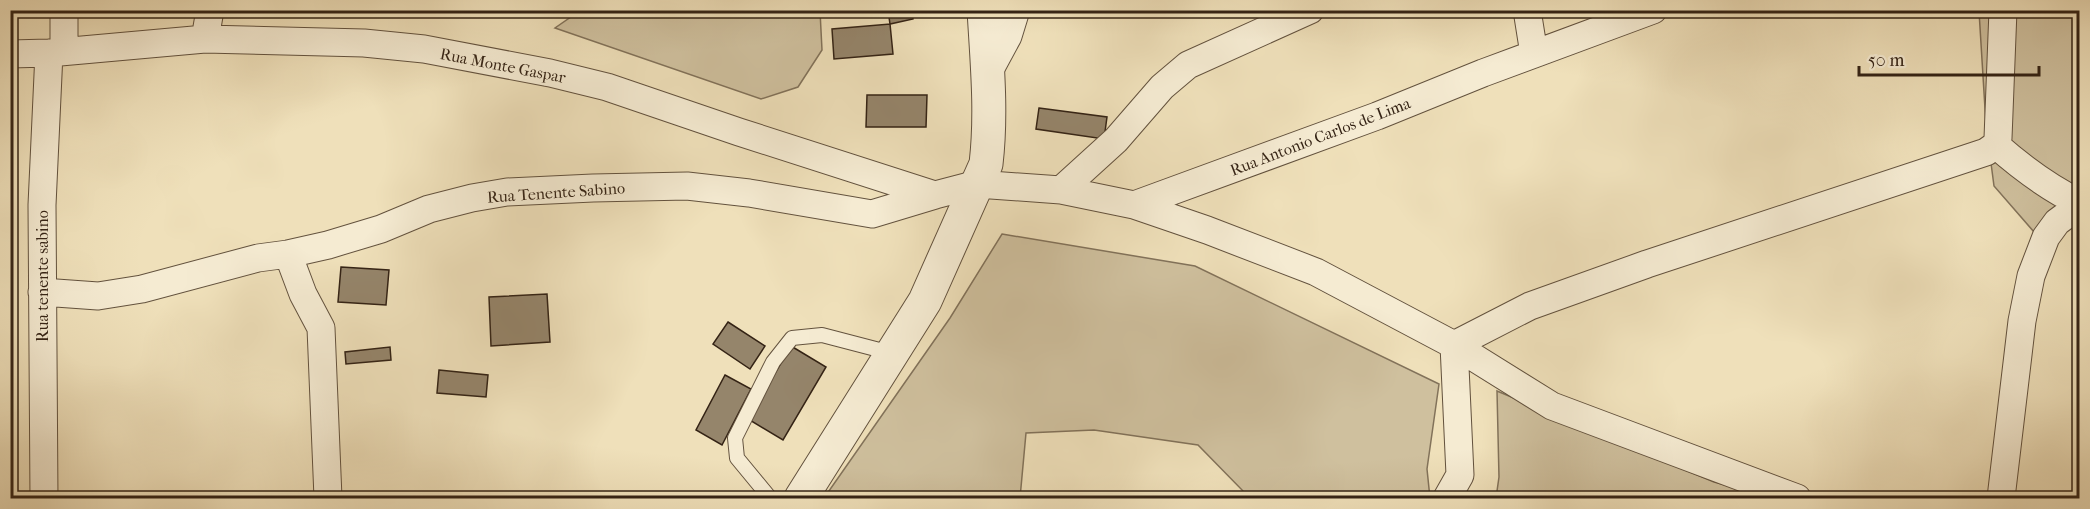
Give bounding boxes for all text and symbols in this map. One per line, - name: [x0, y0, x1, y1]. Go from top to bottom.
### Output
- scale bar: [1859, 39, 2039, 77]
- street label: Rua Monte Gaspar: [439, 44, 567, 87]
- text: 50 m: [1868, 50, 1905, 71]
- street label: Rua Antonio Carlos de Lima: [1227, 93, 1414, 180]
- street label: Rua Tenente Sabino: [487, 178, 626, 207]
- street label: Rua tenente sabino: [33, 210, 52, 342]

